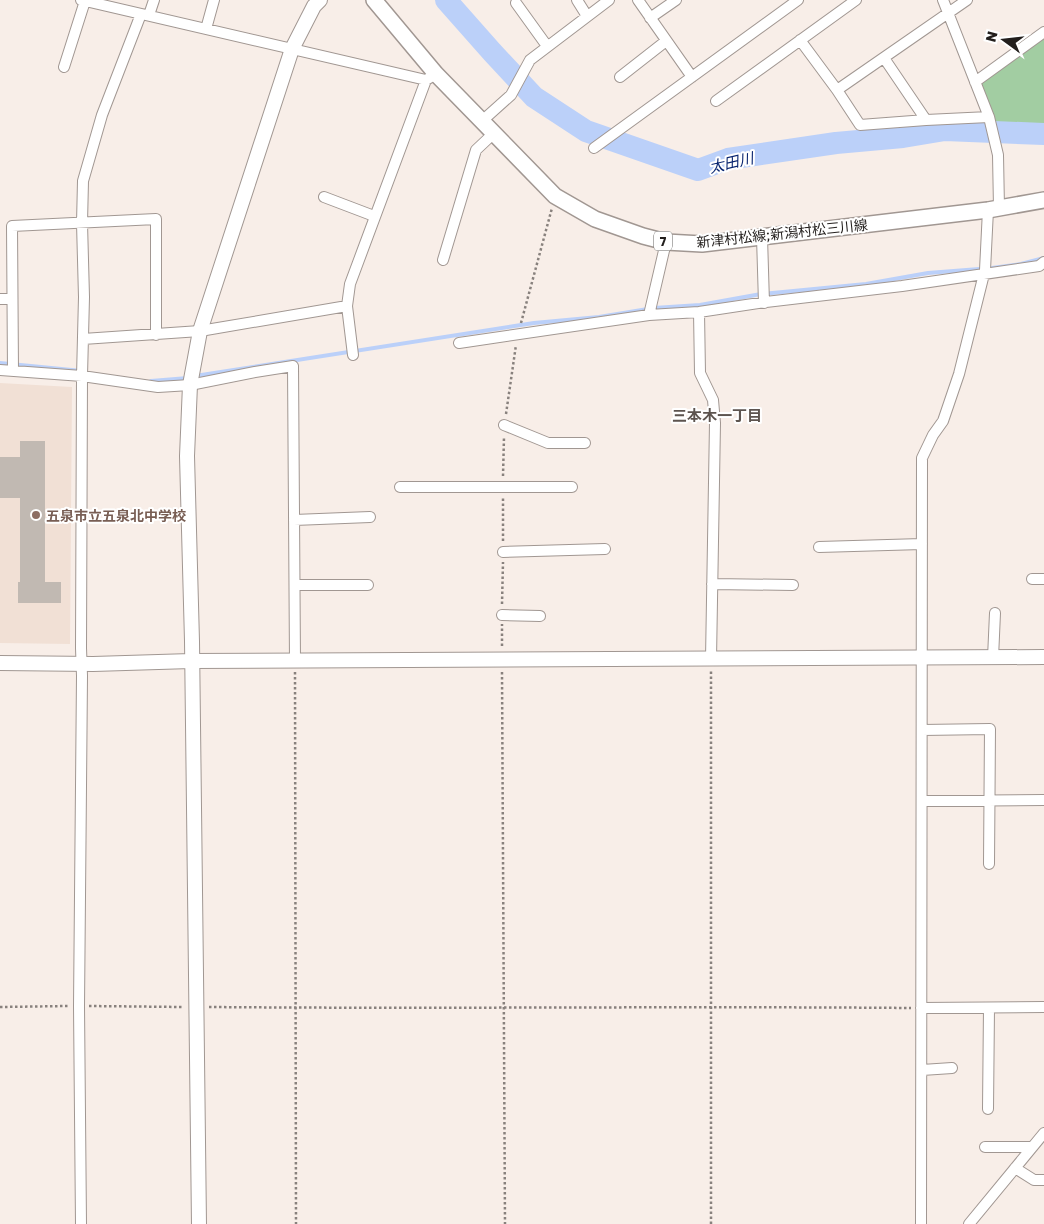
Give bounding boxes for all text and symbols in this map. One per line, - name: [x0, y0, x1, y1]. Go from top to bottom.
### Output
- north arrow: [979, 15, 1029, 65]
- text: N: [981, 29, 1001, 44]
- water label: 太田川: [707, 148, 757, 176]
- street label: 新津村松線;新潟村松三川線: [695, 216, 869, 250]
- road number: 7: [654, 232, 672, 250]
- district label: 三本木一丁目: [672, 406, 762, 424]
- place label: 五泉市立五泉北中学校: [46, 507, 186, 524]
- marker: 五泉市立五泉北中学校: [30, 509, 42, 521]

